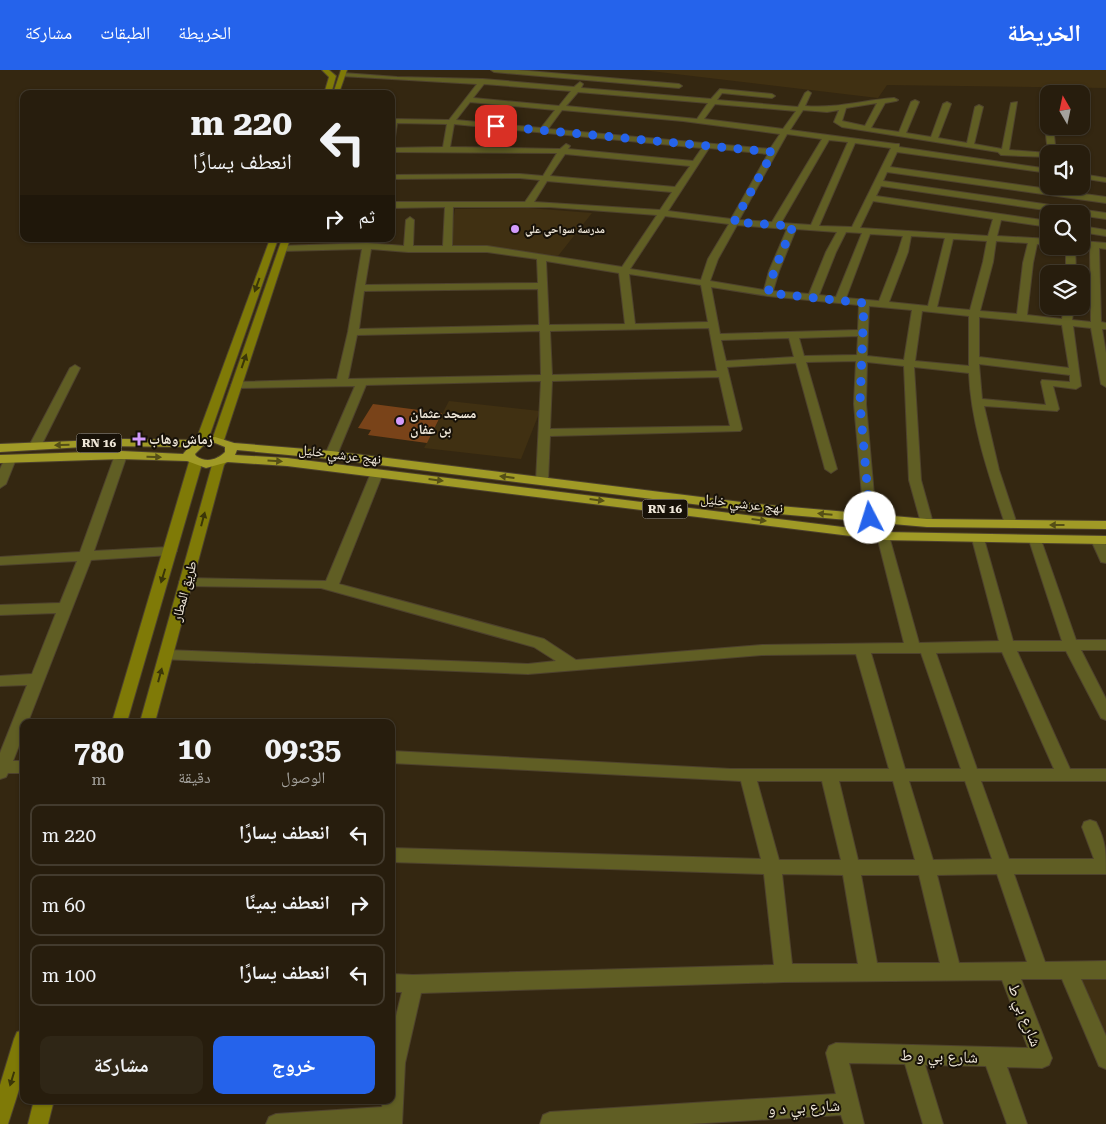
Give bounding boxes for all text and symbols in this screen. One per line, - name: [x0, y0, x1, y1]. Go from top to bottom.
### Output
- text: الخريطة: [1007, 19, 1081, 47]
- text: مشاركة: [25, 22, 72, 43]
- text: الطبقات: [100, 22, 150, 43]
- text: الخريطة: [178, 22, 231, 43]
- north arrow: [1040, 85, 1090, 135]
- map controls: [1040, 85, 1090, 315]
- text: 220 m: [191, 103, 292, 144]
- pin: [475, 105, 517, 147]
- icon: left: [310, 110, 375, 175]
- icon: arrive: [482, 112, 510, 140]
- button: sound: [1040, 145, 1090, 195]
- text: انعطف يسارًا: [193, 149, 292, 174]
- icon: right: [320, 205, 348, 233]
- text: ثم: [358, 205, 375, 228]
- button: search: [1040, 205, 1090, 255]
- marker: مدرسة سواحي علي: [509, 223, 521, 235]
- place label: مدرسة سواحي علي: [525, 223, 605, 237]
- button: layers: [1040, 265, 1090, 315]
- one-way arrow: [253, 277, 260, 292]
- one-way arrow: [241, 353, 248, 368]
- place label: مسجد عثمان بن عفان: [410, 405, 476, 438]
- marker: مسجد عثمان بن عفان: [394, 415, 406, 427]
- place label: زماش وهاب: [149, 431, 213, 448]
- road number: RN 16: [76, 433, 122, 452]
- marker: زماش وهاب: [133, 433, 145, 445]
- one-way arrow: [54, 441, 70, 449]
- street label: نهج عرشي خليل: [298, 441, 382, 471]
- one-way arrow: [146, 453, 162, 461]
- one-way arrow: [267, 458, 283, 466]
- one-way arrow: [499, 473, 515, 481]
- one-way arrow: [428, 476, 444, 484]
- street label: نهج عرشي خليل: [700, 490, 784, 520]
- position arrow: [843, 491, 895, 543]
- one-way arrow: [590, 496, 606, 504]
- road number: RN 16: [642, 499, 688, 518]
- one-way arrow: [817, 510, 833, 518]
- one-way arrow: [200, 511, 208, 526]
- one-way arrow: [751, 517, 767, 525]
- one-way arrow: [1049, 521, 1065, 529]
- street label: طريق المطار: [168, 559, 202, 625]
- one-way arrow: [158, 568, 166, 583]
- one-way arrow: [157, 668, 165, 683]
- text: 10: [178, 731, 211, 766]
- text: 09:35: [265, 731, 341, 766]
- text: 780: [74, 735, 124, 770]
- text: دقيقة: [178, 768, 211, 787]
- text: الوصول: [281, 768, 325, 787]
- text: m: [92, 770, 106, 789]
- text: انعطف يسارًا: [239, 821, 330, 844]
- icon: left: [345, 821, 373, 849]
- text: 220 m: [42, 824, 96, 847]
- text: انعطف يمينًا: [245, 891, 330, 914]
- icon: right: [345, 891, 373, 919]
- text: 60 m: [42, 894, 85, 917]
- text: انعطف يسارًا: [239, 961, 330, 984]
- icon: left: [345, 961, 373, 989]
- text: 100 m: [42, 964, 96, 987]
- street label: شارع بي ط: [1001, 981, 1046, 1050]
- button: مشاركة: [40, 1036, 203, 1094]
- button: خروج: [213, 1036, 375, 1094]
- street label: شارع بي و ط: [900, 1045, 978, 1070]
- one-way arrow: [7, 1072, 15, 1087]
- street label: شارع بي د و: [768, 1096, 841, 1121]

